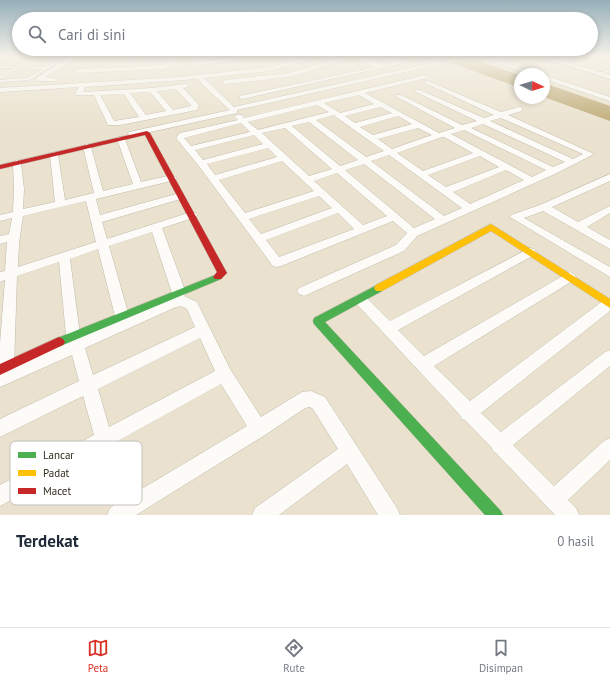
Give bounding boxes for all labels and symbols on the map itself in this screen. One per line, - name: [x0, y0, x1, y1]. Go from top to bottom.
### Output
- north arrow: [514, 68, 550, 104]
- legend: [10, 441, 142, 505]
- text: Lancar: [43, 448, 74, 462]
- text: Padat: [43, 466, 70, 480]
- text: Macet: [43, 484, 71, 498]

